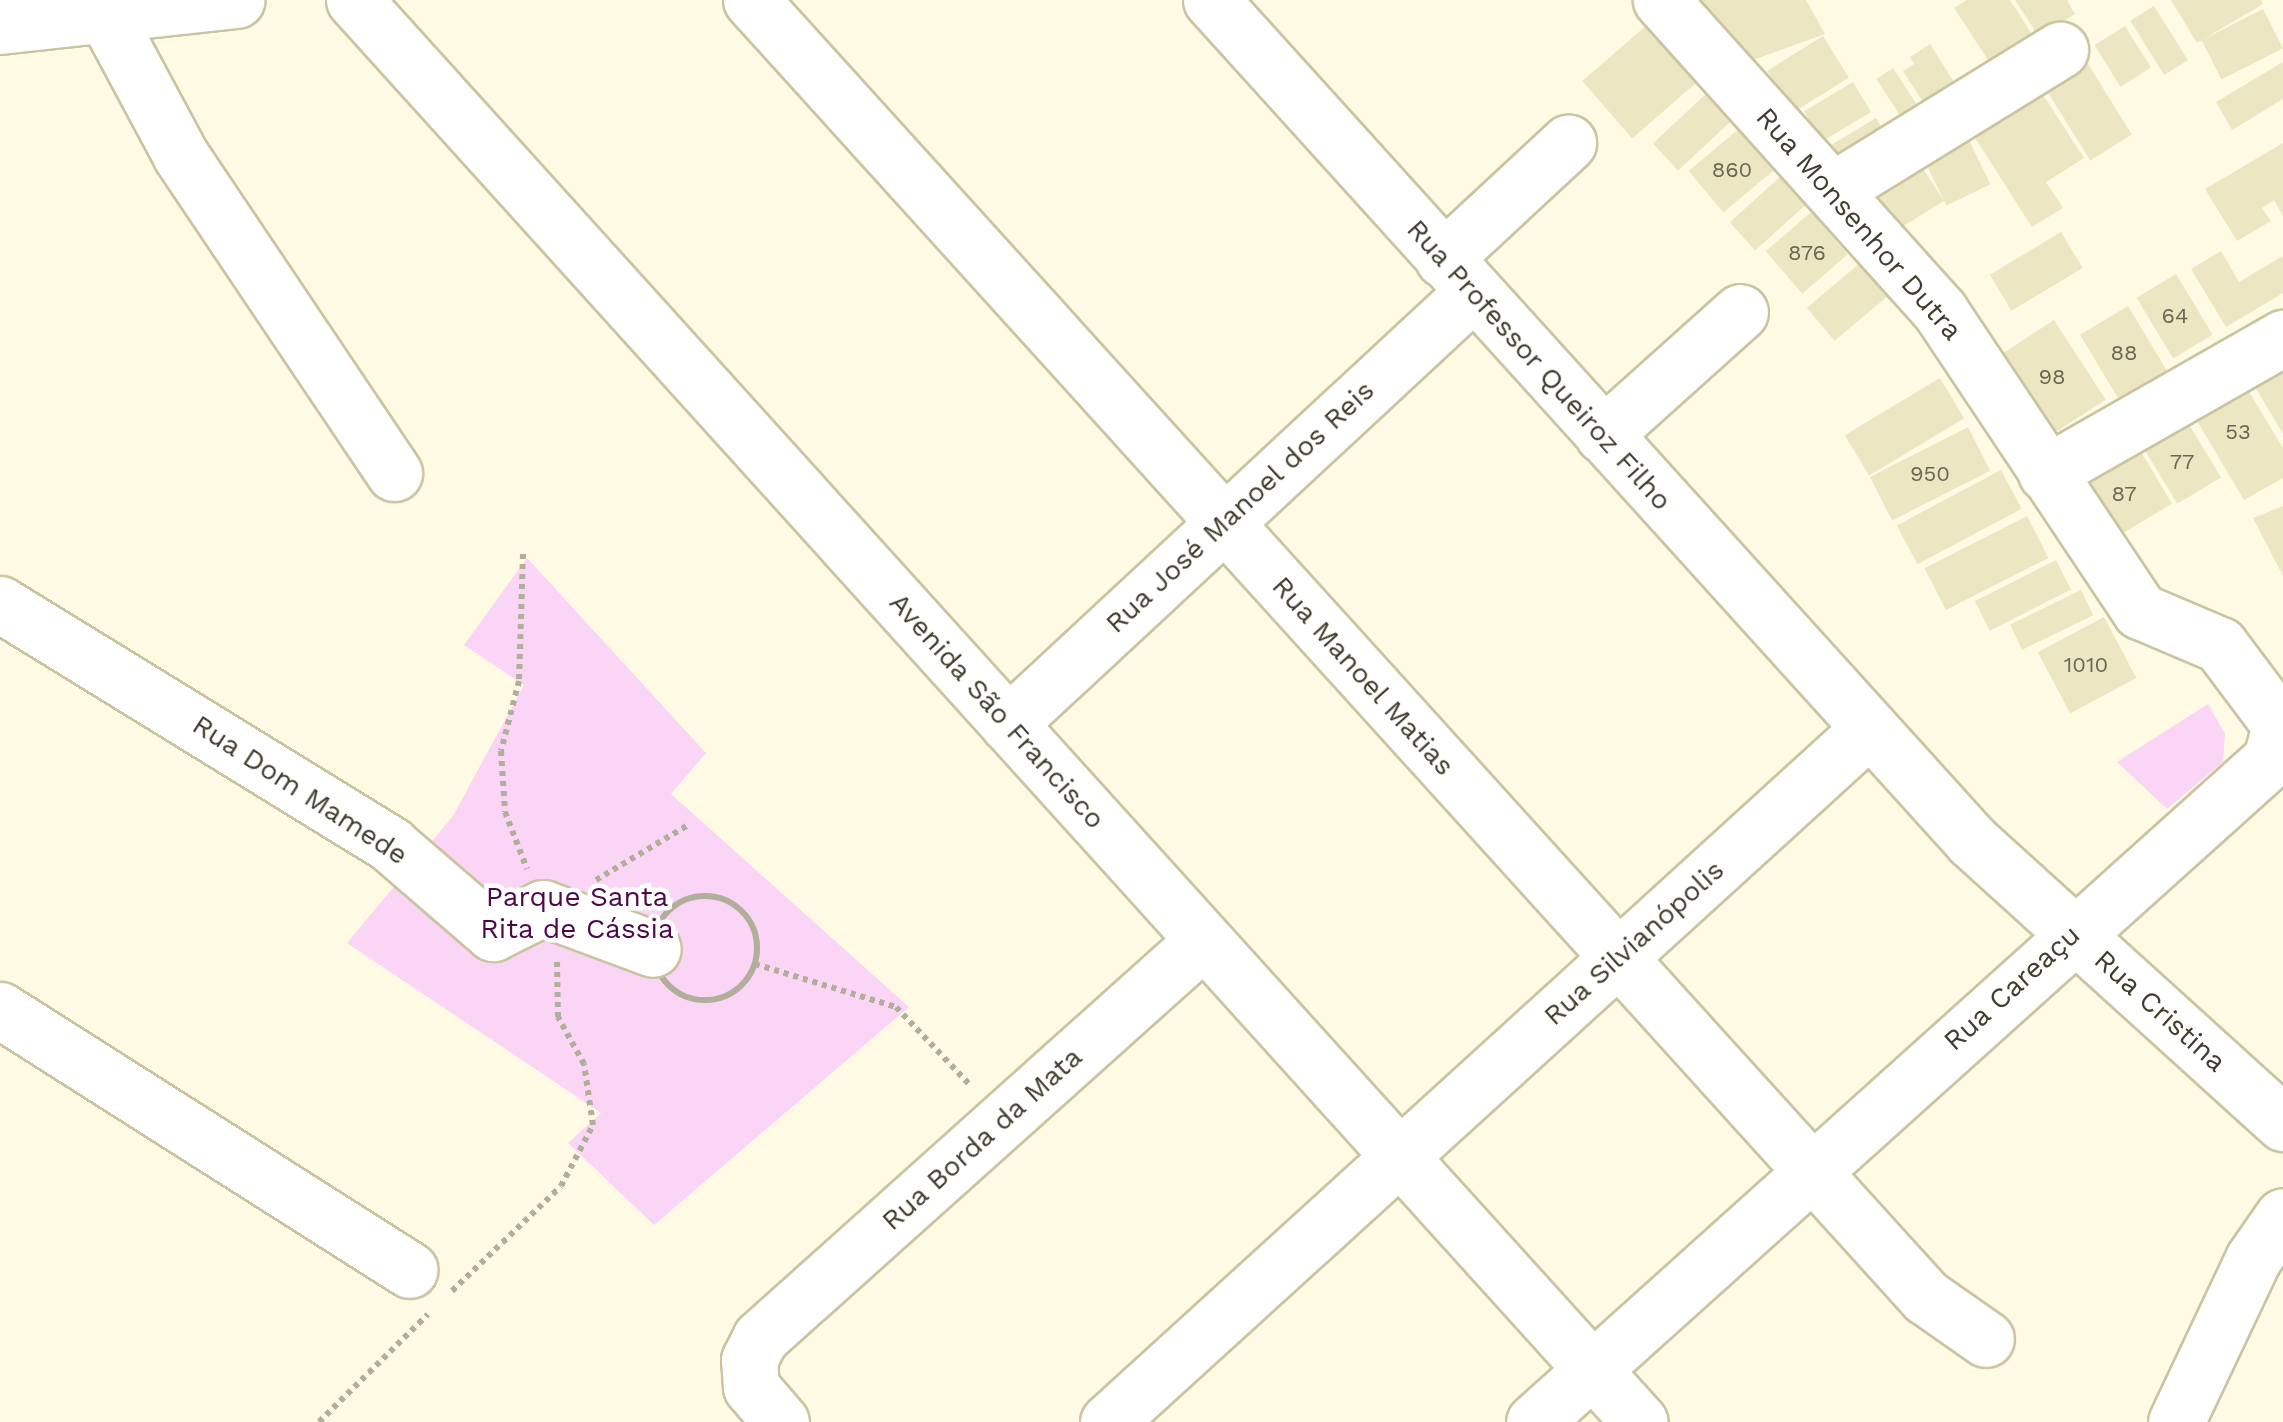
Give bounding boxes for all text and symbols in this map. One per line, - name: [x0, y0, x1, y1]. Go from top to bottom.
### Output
- street label: Rua Monsenhor Dutra: [1748, 100, 1970, 348]
- house number: 860: [1712, 157, 1752, 183]
- street label: Rua Professor Queiroz Filho: [1399, 212, 1679, 518]
- house number: 876: [1788, 240, 1826, 266]
- house number: 64: [2162, 303, 2188, 329]
- house number: 88: [2110, 340, 2138, 366]
- house number: 98: [2038, 364, 2066, 390]
- street label: Rua José Manoel dos Reis: [1098, 373, 1382, 641]
- house number: 53: [2225, 419, 2251, 445]
- house number: 77: [2170, 449, 2194, 475]
- house number: 950: [1910, 461, 1950, 487]
- house number: 87: [2111, 481, 2137, 507]
- street label: Rua Manoel Matias: [1264, 569, 1462, 783]
- street label: Avenida São Francisco: [882, 586, 1112, 836]
- house number: 1010: [2064, 652, 2108, 678]
- street label: Rua Dom Mamede: [186, 708, 414, 872]
- street label: Rua Silvianópolis: [1537, 853, 1731, 1033]
- park label: Parque Santa Rita de Cássia: [480, 880, 674, 946]
- street label: Rua Careaçu: [1937, 918, 2087, 1058]
- street label: Rua Cristina: [2087, 943, 2233, 1079]
- street label: Rua Borda da Mata: [874, 1040, 1090, 1238]

